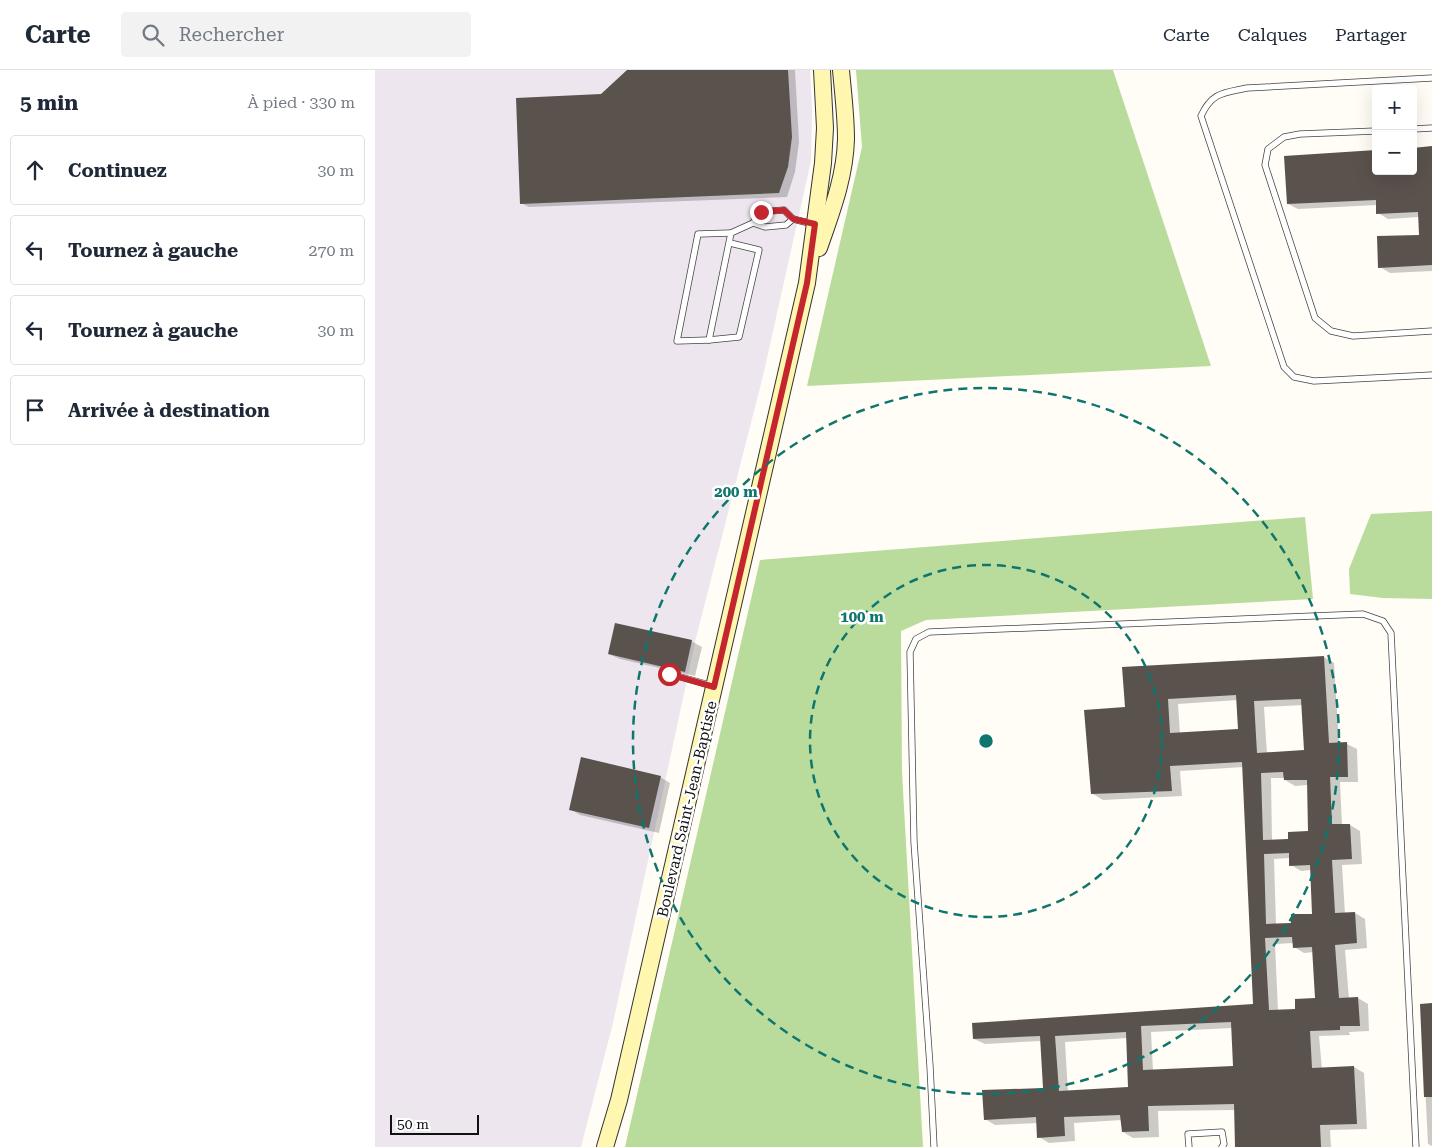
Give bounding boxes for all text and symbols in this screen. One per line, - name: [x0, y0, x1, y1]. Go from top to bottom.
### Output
- search box: [121, 12, 471, 57]
- text: Carte: [25, 21, 91, 49]
- icon: search: [139, 21, 167, 49]
- text: Rechercher: [179, 23, 284, 46]
- text: Carte: [1163, 24, 1210, 45]
- text: Calques: [1238, 24, 1307, 45]
- text: Partager: [1335, 24, 1407, 45]
- map controls: [1372, 85, 1417, 175]
- button: +: [1372, 85, 1417, 130]
- text: 5 min: [20, 91, 78, 115]
- text: À pied · 330 m: [247, 93, 355, 112]
- button: −: [1372, 130, 1417, 175]
- icon: ahead: [21, 156, 49, 184]
- text: Continuez: [68, 159, 167, 182]
- text: 30 m: [317, 161, 354, 180]
- route end: [750, 201, 773, 224]
- icon: left: [21, 236, 49, 264]
- text: Tournez à gauche: [68, 239, 238, 262]
- text: 270 m: [308, 241, 354, 260]
- icon: left: [21, 316, 49, 344]
- text: Tournez à gauche: [68, 319, 238, 342]
- text: 30 m: [317, 321, 354, 340]
- icon: arrive: [21, 396, 49, 424]
- text: Arrivée à destination: [68, 399, 270, 422]
- text: 200 m: [714, 483, 758, 501]
- text: 100 m: [840, 608, 884, 626]
- route start: [658, 663, 681, 686]
- street label: Boulevard Saint-Jean-Baptiste: [653, 699, 721, 919]
- centre of rings: [977, 732, 995, 750]
- scale bar: [390, 1112, 479, 1135]
- text: 50 m: [397, 1116, 429, 1132]

